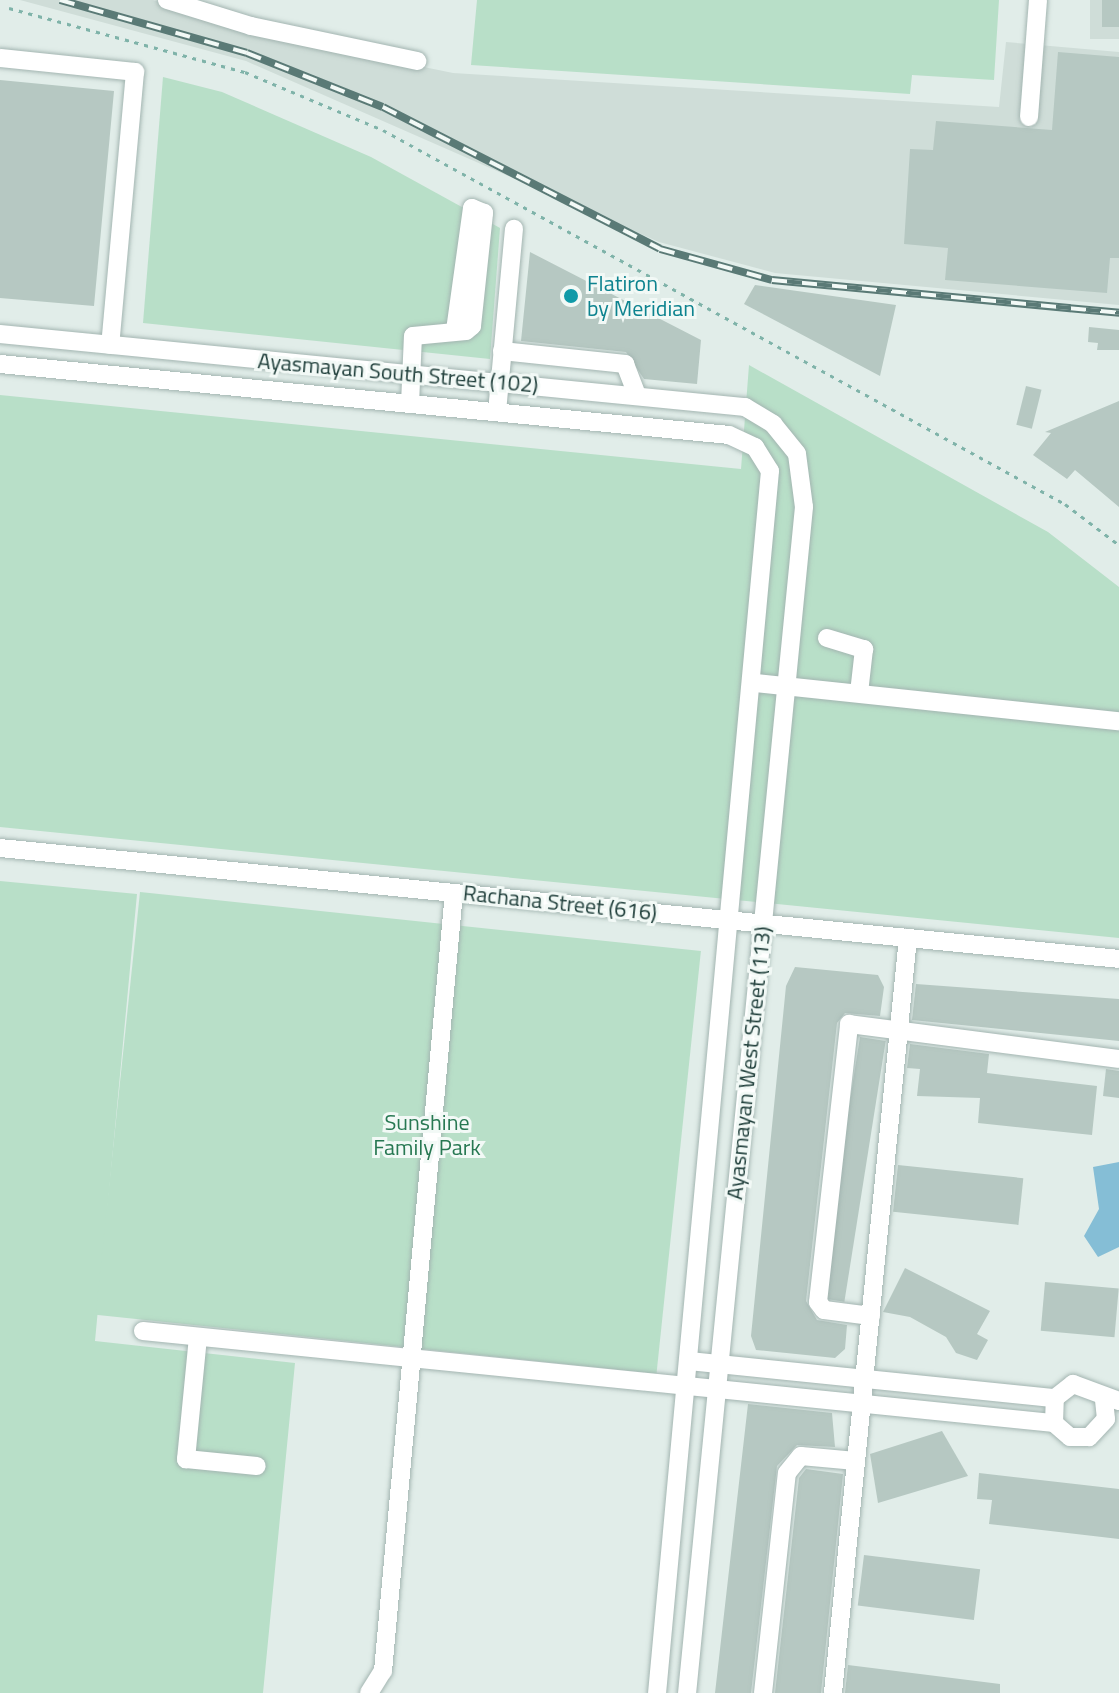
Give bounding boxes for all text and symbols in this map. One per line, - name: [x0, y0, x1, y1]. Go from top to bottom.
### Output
- place label: Flatiron by Meridian: [587, 270, 695, 322]
- marker: Flatiron by Meridian: [562, 287, 580, 305]
- street label: Ayasmayan South Street (102): [257, 348, 539, 398]
- street label: Rachana Street (616): [462, 880, 658, 926]
- street label: Ayasmayan West Street (113): [722, 925, 776, 1201]
- park label: Sunshine Family Park: [373, 1109, 481, 1160]

